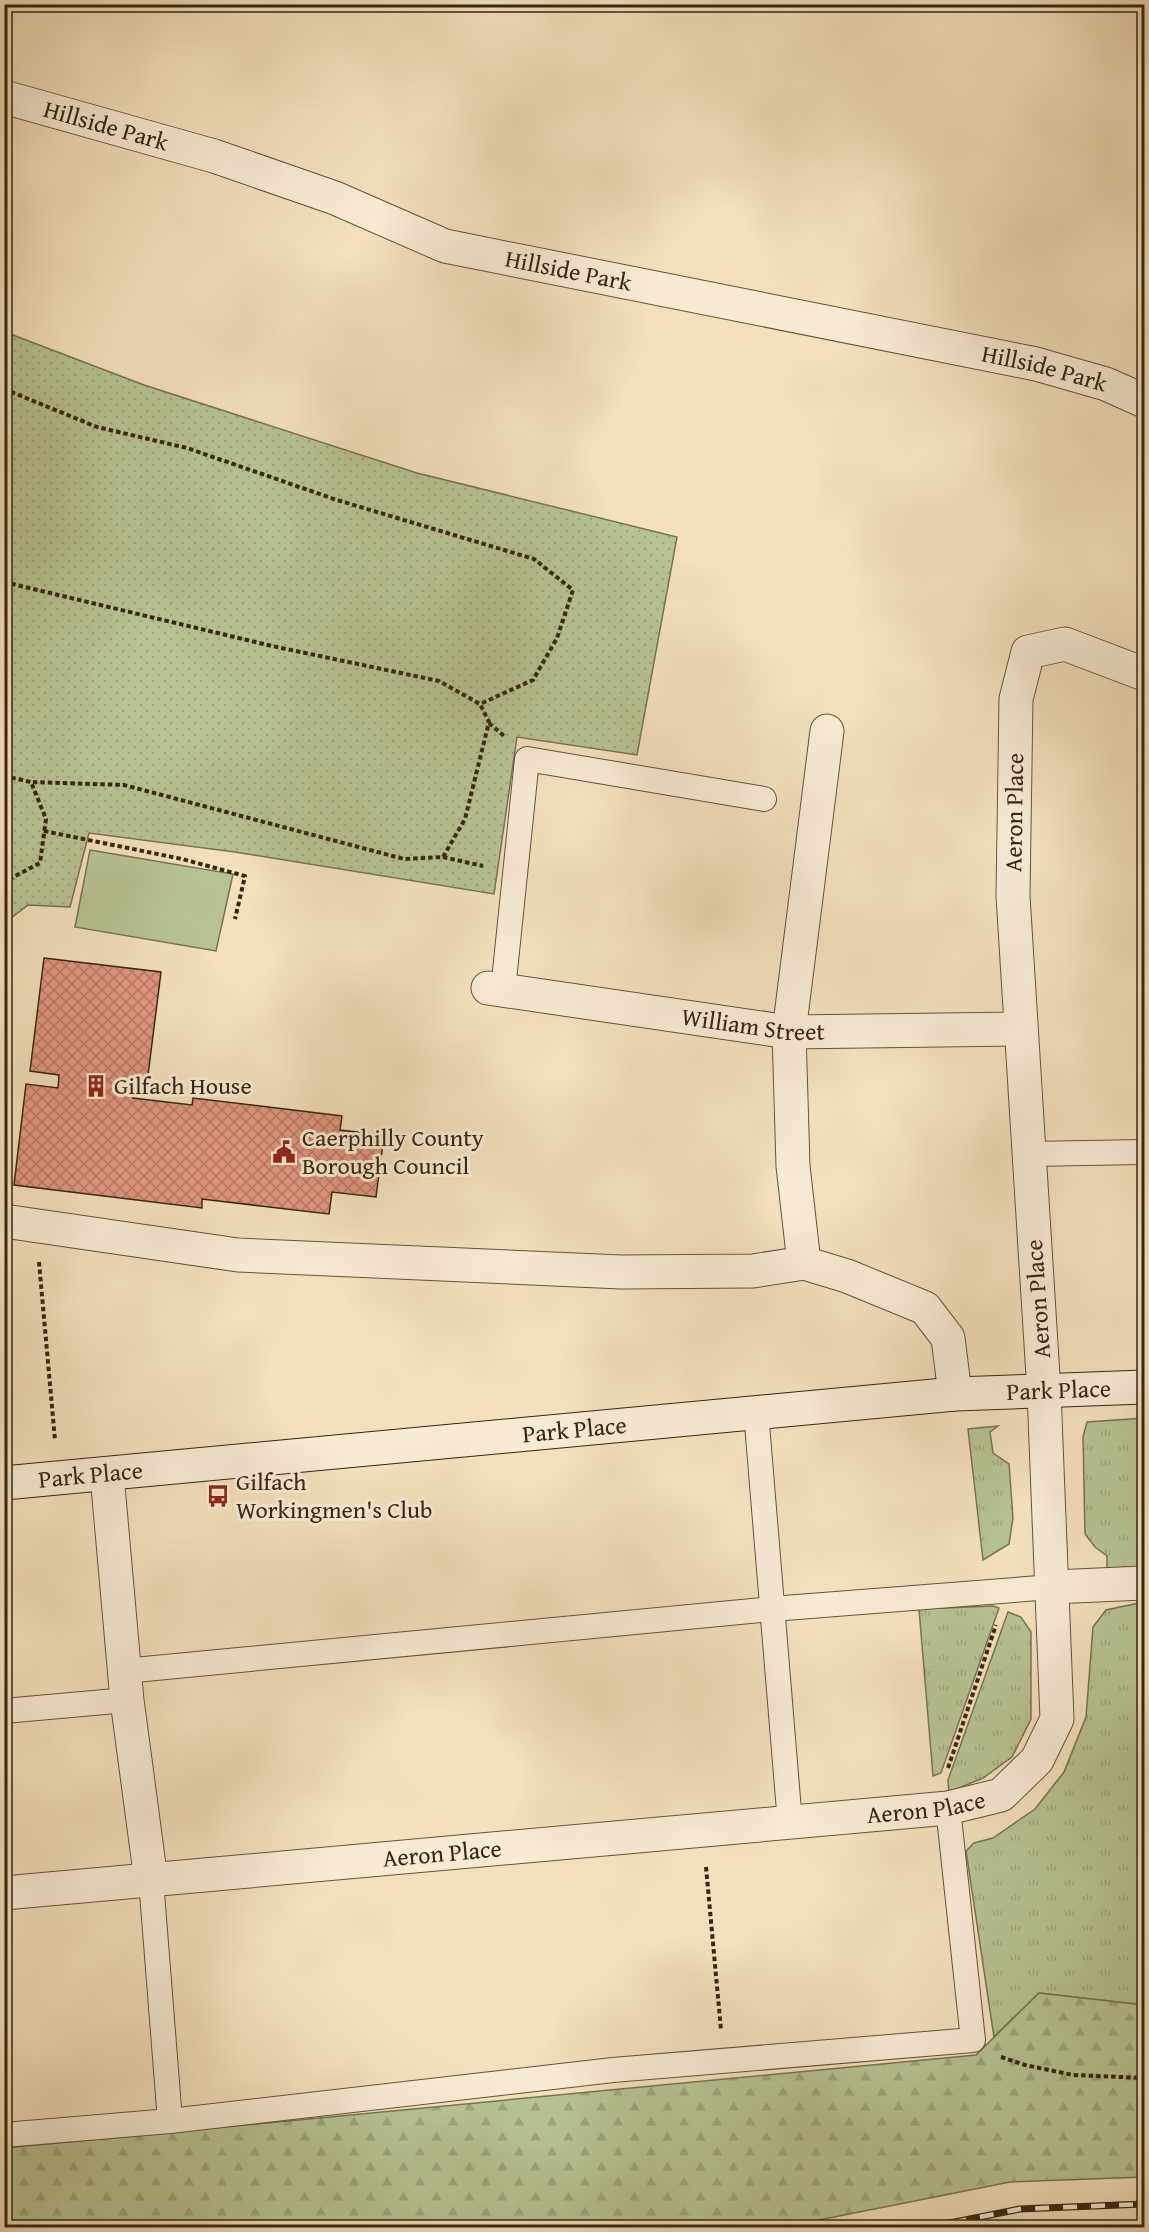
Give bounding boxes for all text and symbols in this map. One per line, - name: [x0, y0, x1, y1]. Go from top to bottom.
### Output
- street label: Hillside Park: [40, 91, 173, 160]
- street label: Hillside Park: [502, 240, 636, 300]
- street label: Hillside Park: [979, 336, 1112, 401]
- street label: Aeron Place: [995, 753, 1032, 872]
- street label: William Street: [679, 999, 826, 1049]
- place label: Gilfach House: [114, 1068, 252, 1103]
- building icon: Gilfach House: [83, 1073, 109, 1099]
- place label: Caerphilly County Borough Council: [302, 1120, 484, 1183]
- public building icon: Caerphilly County Borough Council: [271, 1139, 297, 1165]
- street label: Aeron Place: [1016, 1238, 1059, 1360]
- street label: Park Place: [1006, 1370, 1112, 1409]
- street label: Park Place: [521, 1407, 628, 1451]
- street label: Park Place: [37, 1452, 144, 1497]
- place label: Gilfach Workingmen's Club: [236, 1464, 432, 1527]
- bus stop icon: Gilfach Workingmen's Club: [205, 1483, 231, 1509]
- street label: Aeron Place: [865, 1782, 989, 1832]
- street label: Aeron Place: [381, 1830, 503, 1876]

